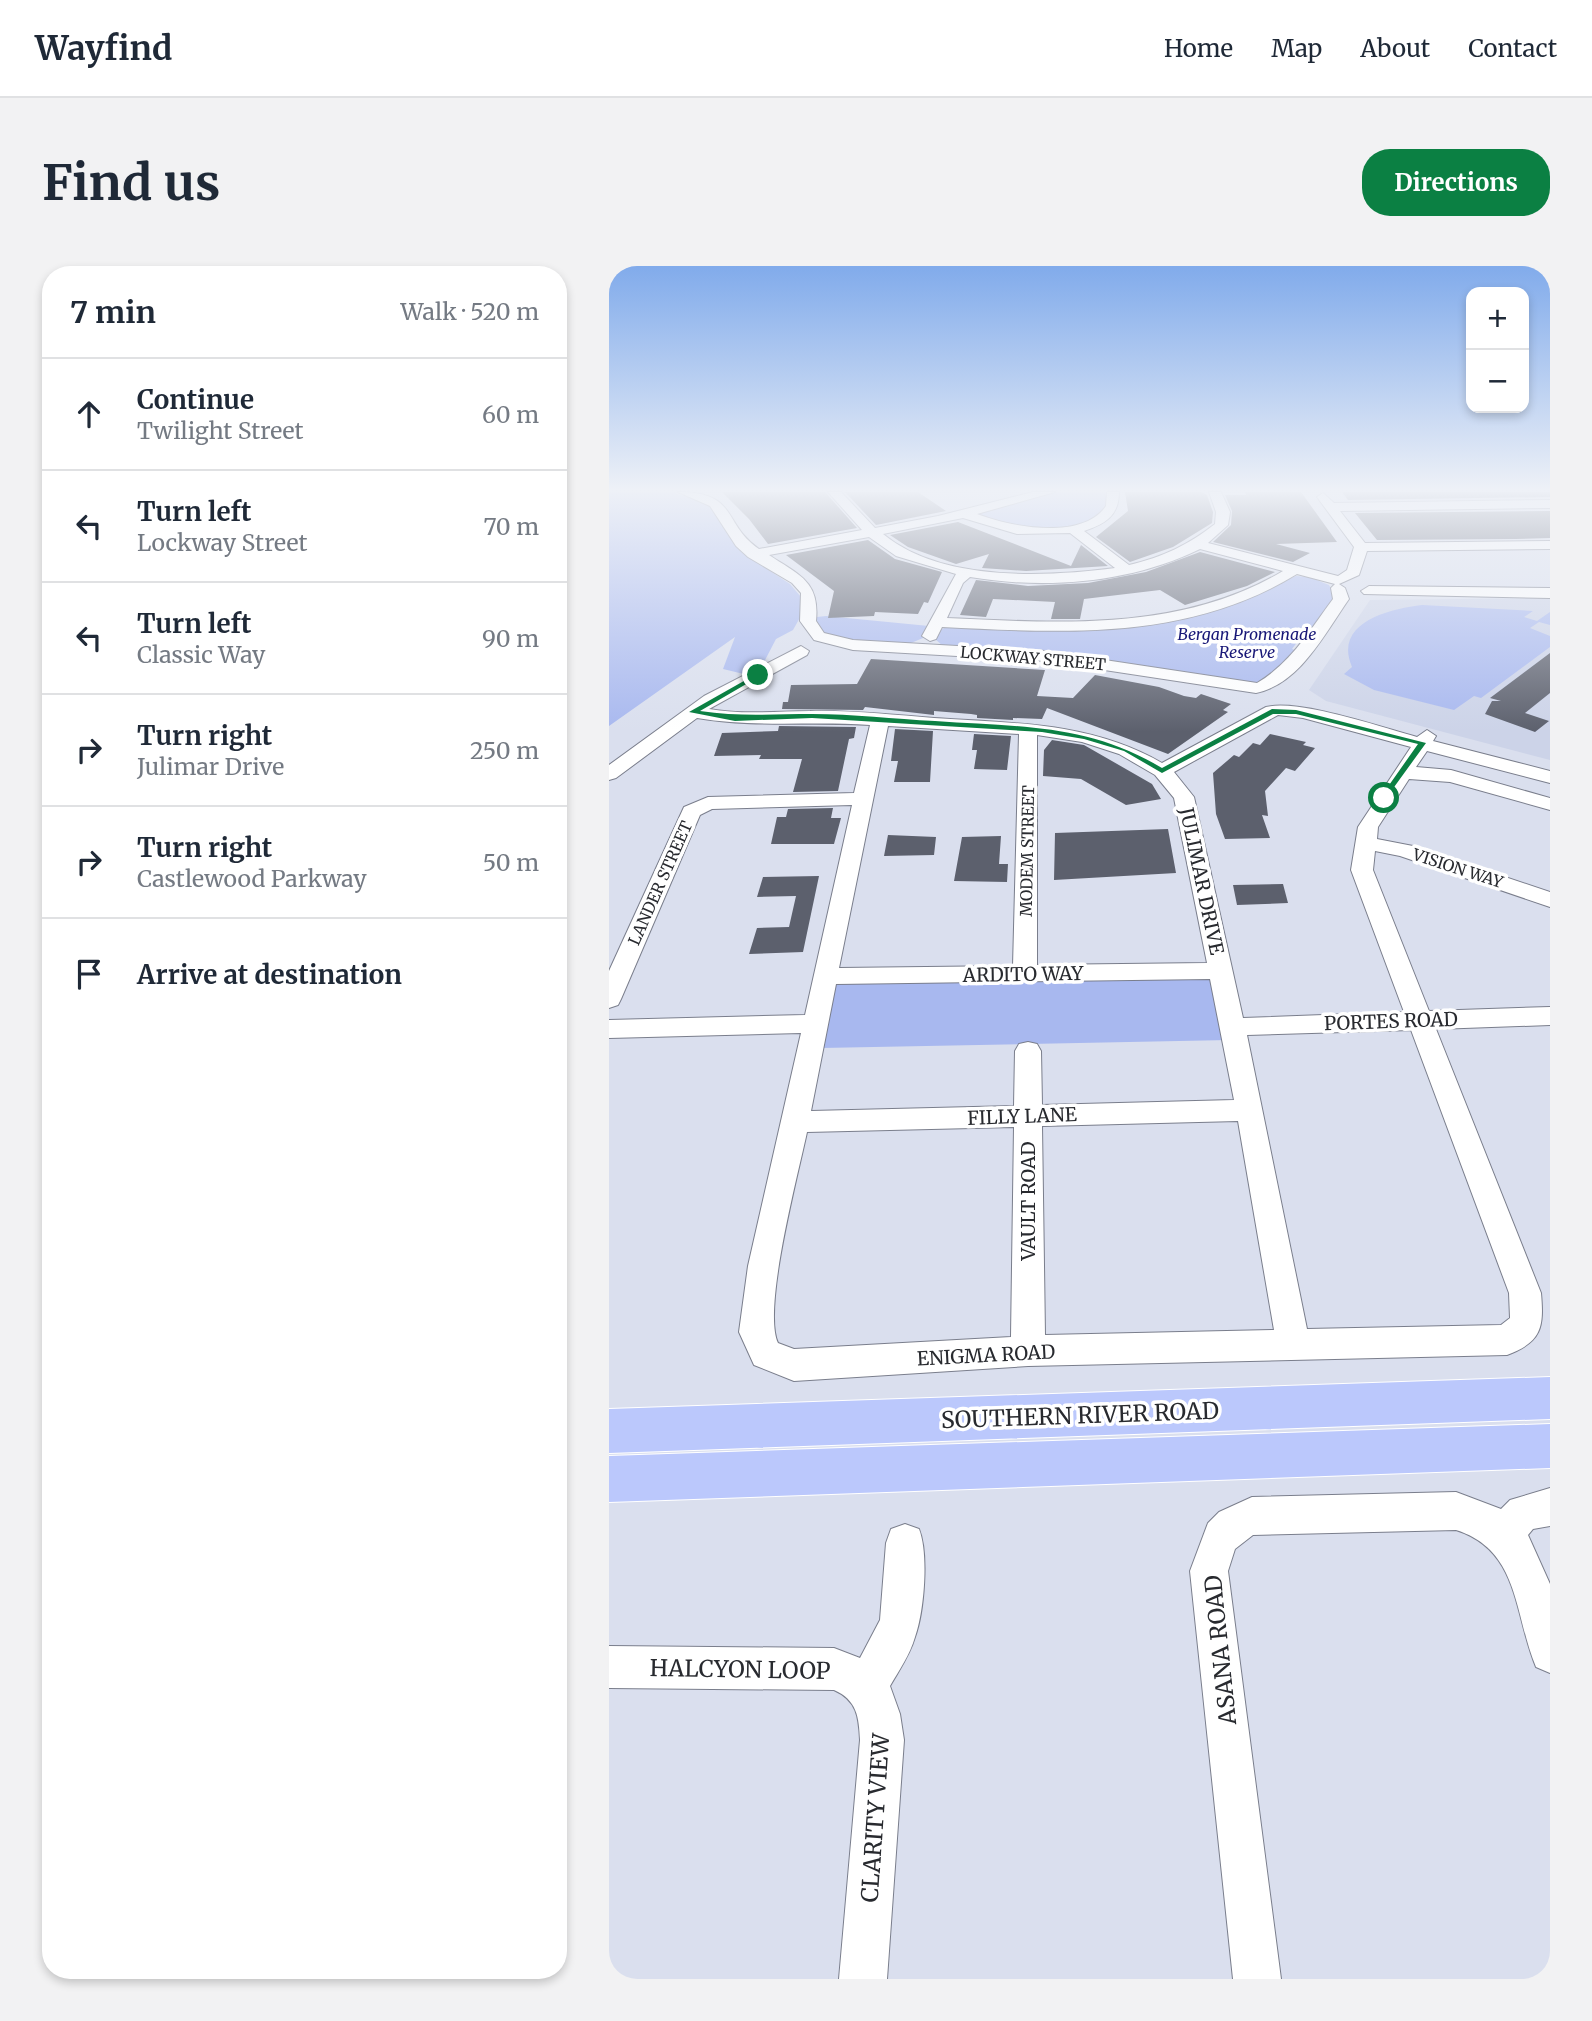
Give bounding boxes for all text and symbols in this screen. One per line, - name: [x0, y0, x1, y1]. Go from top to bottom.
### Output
- text: Wayfind: [35, 28, 172, 69]
- text: Home: [1164, 33, 1233, 64]
- text: Map: [1271, 33, 1322, 64]
- text: About: [1360, 33, 1430, 64]
- text: Contact: [1468, 33, 1557, 64]
- button: Directions: [1362, 149, 1550, 216]
- text: Find us: [42, 152, 220, 213]
- map controls: [1466, 287, 1529, 413]
- button: +: [1466, 287, 1529, 350]
- text: 7 min: [70, 293, 156, 331]
- text: Walk · 520 m: [401, 297, 539, 326]
- button: −: [1466, 350, 1529, 413]
- text: Continue: [137, 383, 254, 416]
- icon: ahead: [70, 395, 108, 433]
- text: 60 m: [482, 400, 539, 429]
- text: Twilight Street: [137, 416, 304, 445]
- text: Turn left: [137, 495, 251, 528]
- icon: left: [70, 507, 108, 545]
- text: 70 m: [483, 512, 539, 541]
- text: Lockway Street: [137, 528, 307, 557]
- text: Turn left: [137, 607, 251, 640]
- icon: left: [70, 619, 108, 657]
- text: 90 m: [482, 624, 539, 653]
- park label: Bergan Promenade Reserve: [1178, 624, 1316, 662]
- text: Classic Way: [137, 640, 266, 669]
- street label: LOCKWAY STREET: [959, 642, 1107, 674]
- route end: [742, 659, 773, 690]
- text: Turn right: [137, 719, 272, 752]
- icon: right: [70, 731, 108, 769]
- text: 250 m: [470, 736, 539, 765]
- text: Julimar Drive: [137, 752, 284, 781]
- route start: [1368, 782, 1399, 813]
- street label: MODEM STREET: [1016, 785, 1038, 917]
- street label: JULIMAR DRIVE: [1174, 804, 1229, 957]
- street label: LANDER STREET: [624, 818, 696, 948]
- text: Turn right: [137, 831, 272, 864]
- icon: right: [70, 843, 108, 881]
- street label: VISION WAY: [1409, 844, 1506, 892]
- text: 50 m: [483, 848, 539, 877]
- text: Castlewood Parkway: [137, 864, 367, 893]
- icon: arrive: [70, 955, 108, 993]
- text: Arrive at destination: [137, 958, 402, 991]
- street label: ARDITO WAY: [961, 961, 1084, 987]
- street label: PORTES ROAD: [1324, 1007, 1458, 1035]
- street label: FILLY LANE: [967, 1102, 1077, 1130]
- street label: VAULT ROAD: [1016, 1141, 1040, 1262]
- street label: ENIGMA ROAD: [916, 1339, 1056, 1371]
- street label: SOUTHERN RIVER ROAD: [940, 1396, 1220, 1434]
- street label: ASANA ROAD: [1198, 1574, 1242, 1727]
- street label: HALCYON LOOP: [649, 1653, 831, 1685]
- street label: CLARITY VIEW: [855, 1731, 895, 1903]

